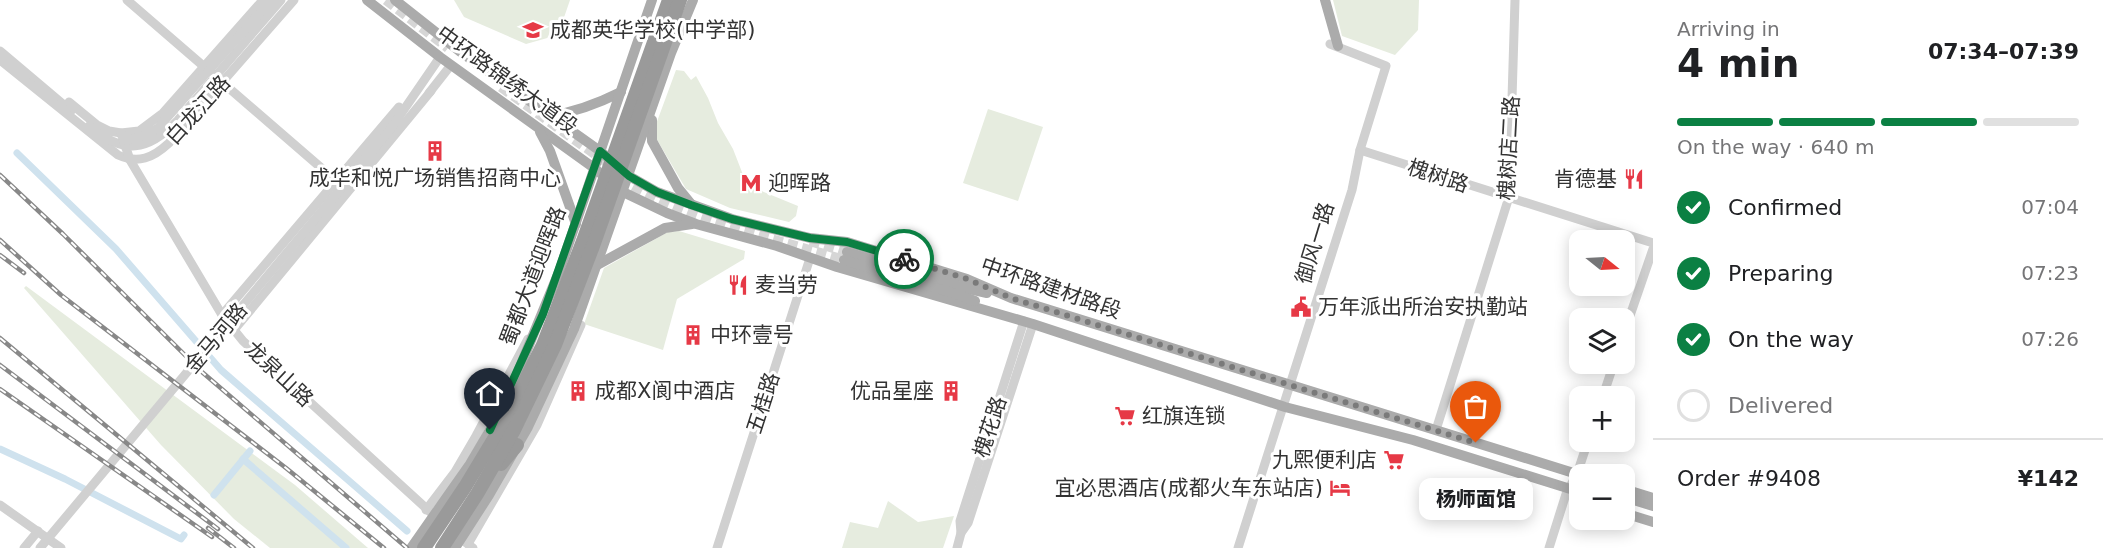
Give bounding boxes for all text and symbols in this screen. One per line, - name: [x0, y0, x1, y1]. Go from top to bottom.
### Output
- text: Arriving in: [1677, 17, 1780, 41]
- school or university icon: 成都英华学校(中学部): [521, 18, 545, 42]
- place label: 成都英华学校(中学部): [550, 18, 755, 42]
- street label: 中环路锦绣大道段: [432, 21, 582, 139]
- text: 07:34–07:39: [1928, 39, 2079, 64]
- text: 4 min: [1677, 41, 1799, 86]
- street label: 白龙江路: [161, 71, 235, 149]
- street label: 槐树店二路: [1494, 95, 1524, 201]
- text: On the way · 640 m: [1677, 135, 1875, 159]
- building icon: 成华和悦广场销售招商中心: [423, 139, 447, 163]
- street label: 槐树路: [1404, 155, 1472, 197]
- place label: 成华和悦广场销售招商中心: [309, 166, 561, 190]
- place label: 肯德基: [1554, 167, 1617, 191]
- restaurant icon: 肯德基: [1622, 167, 1646, 191]
- metro station icon: 迎晖路: [739, 171, 763, 195]
- place label: 迎晖路: [768, 171, 831, 195]
- icon: check: [1677, 191, 1710, 224]
- text: Confirmed: [1728, 195, 1842, 220]
- text: 07:04: [2021, 195, 2079, 219]
- street label: 御风一路: [1291, 199, 1339, 287]
- street label: 蜀都大道迎晖路: [495, 203, 571, 349]
- courier: [874, 229, 934, 289]
- north arrow: [1569, 230, 1635, 296]
- map controls: [1569, 230, 1635, 530]
- icon: bike: [888, 243, 921, 276]
- street label: 中环路建材路段: [978, 253, 1124, 323]
- icon: check: [1677, 257, 1710, 290]
- text: Preparing: [1728, 261, 1834, 286]
- text: 07:23: [2021, 261, 2079, 285]
- restaurant icon: 麦当劳: [726, 273, 750, 297]
- place label: 麦当劳: [755, 273, 818, 297]
- public building icon: 万年派出所治安执勤站: [1289, 295, 1313, 319]
- place label: 万年派出所治安执勤站: [1318, 295, 1528, 319]
- street label: 金马河路: [180, 298, 252, 378]
- button: layers: [1569, 308, 1635, 374]
- building icon: 中环壹号: [681, 323, 705, 347]
- place label: 中环壹号: [710, 323, 794, 347]
- icon: check: [1677, 323, 1710, 356]
- text: On the way: [1728, 327, 1854, 352]
- text: 07:26: [2021, 327, 2079, 351]
- street label: 龙泉山路: [240, 337, 318, 411]
- pin: [464, 368, 515, 430]
- street label: 五桂路: [742, 369, 784, 437]
- icon: home: [473, 377, 506, 410]
- building icon: 成都X阆中酒店: [566, 379, 590, 403]
- place label: 成都X阆中酒店: [595, 379, 735, 403]
- place label: 优品星座: [850, 379, 934, 403]
- building icon: 优品星座: [939, 379, 963, 403]
- pin: [1450, 381, 1501, 443]
- button: +: [1569, 386, 1635, 452]
- icon: bag: [1459, 390, 1492, 423]
- street label: 槐花路: [969, 393, 1011, 461]
- text: Delivered: [1728, 393, 1833, 418]
- supermarket icon: 红旗连锁: [1113, 404, 1137, 428]
- place label: 红旗连锁: [1142, 404, 1226, 428]
- place label: 九熙便利店: [1272, 448, 1377, 472]
- supermarket icon: 九熙便利店: [1382, 448, 1406, 472]
- button: −: [1569, 464, 1635, 530]
- text: Order #9408: [1677, 466, 1821, 491]
- text: ¥142: [2018, 466, 2079, 491]
- place label: 宜必思酒店(成都火车东站店): [1055, 476, 1323, 500]
- hotel icon: 宜必思酒店(成都火车东站店): [1328, 476, 1352, 500]
- callout: 杨师面馆: [1419, 479, 1533, 521]
- text: 杨师面馆: [1436, 487, 1516, 511]

